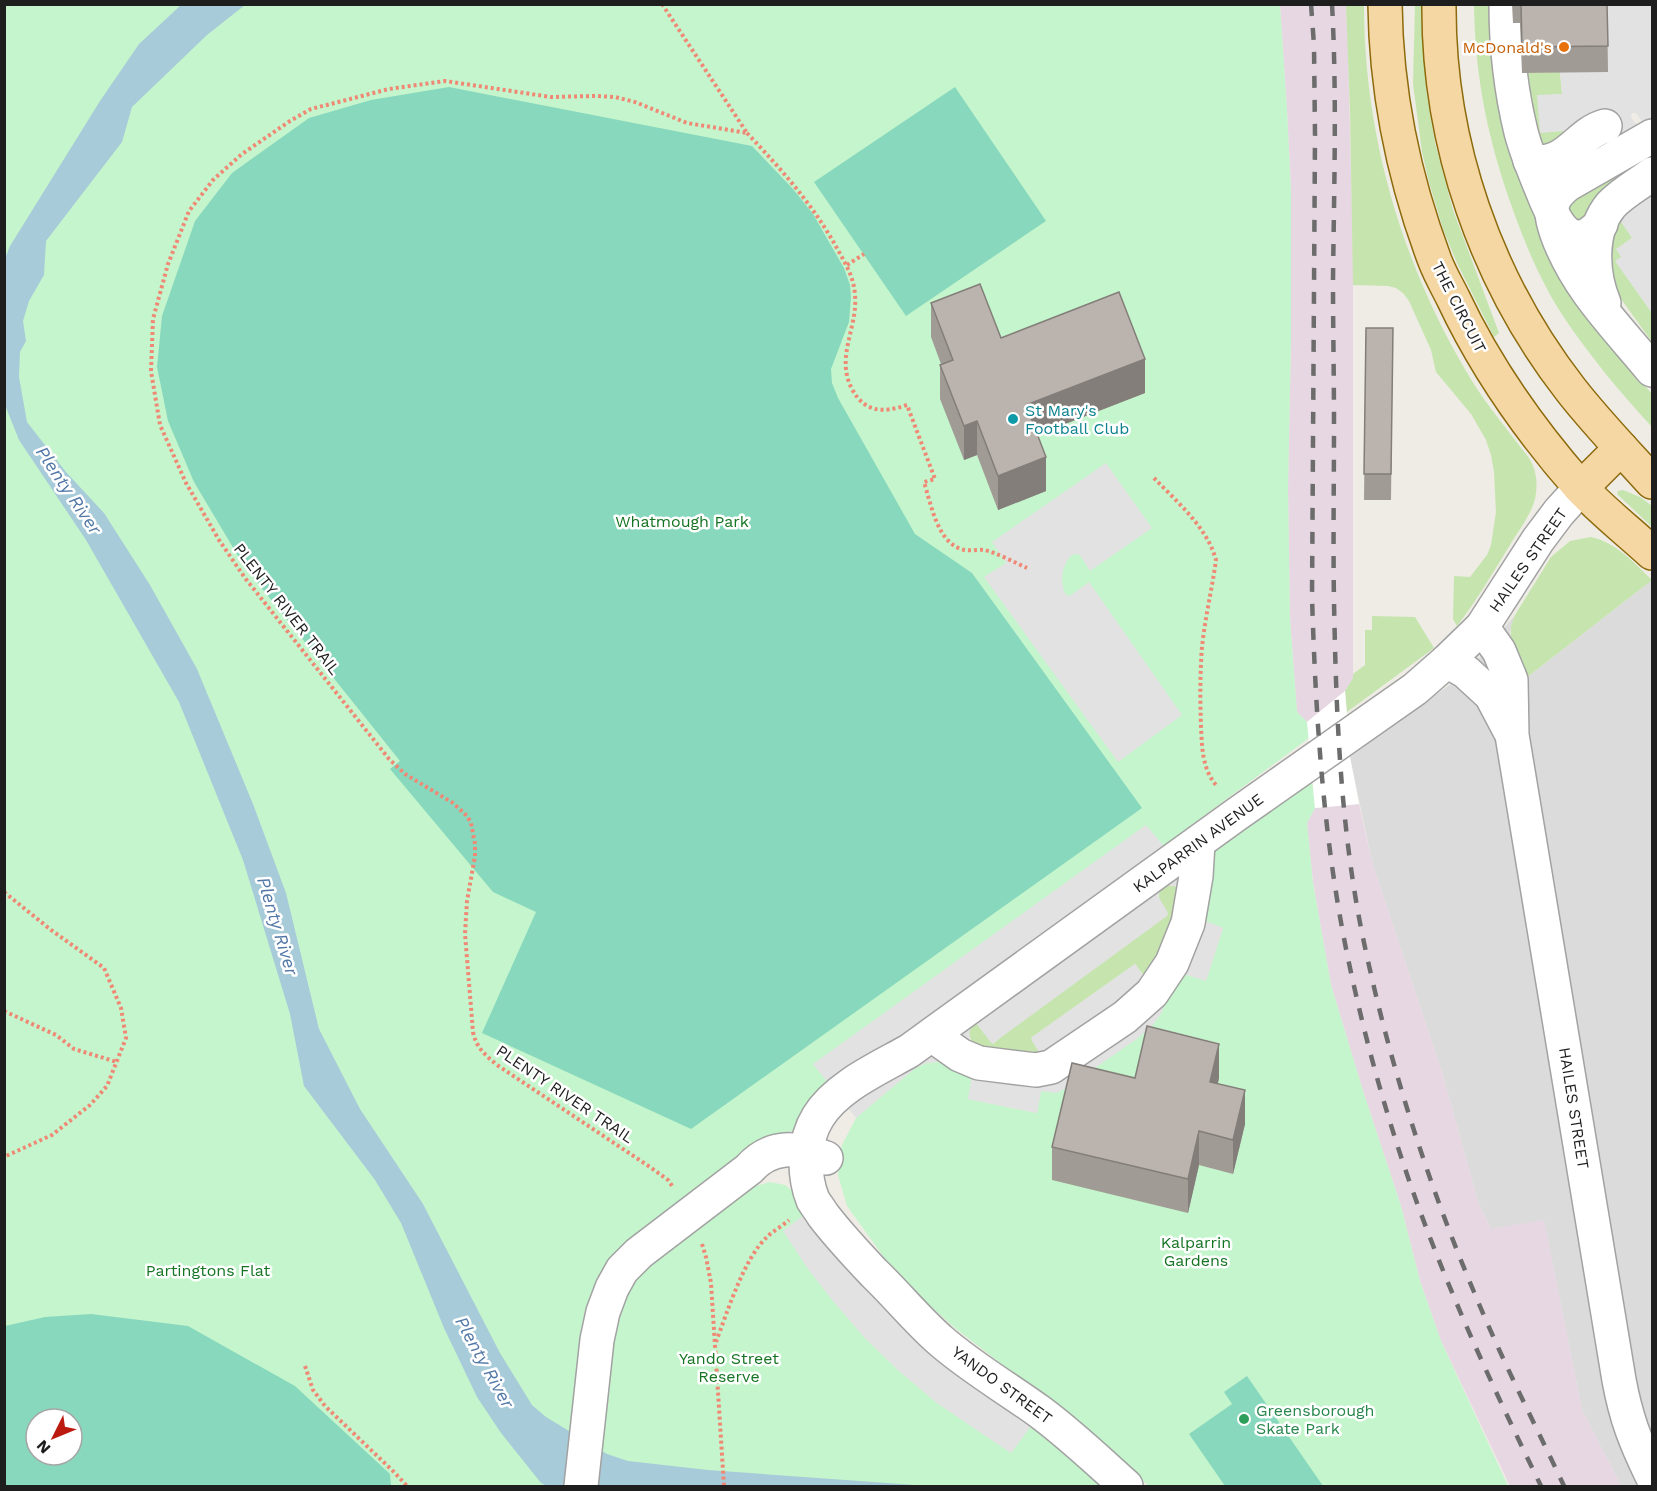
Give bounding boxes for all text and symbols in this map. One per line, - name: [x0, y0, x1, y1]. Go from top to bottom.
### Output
- place label: McDonald's: [1463, 38, 1552, 57]
- marker: McDonald's: [1557, 40, 1571, 54]
- street label: THE CIRCUIT: [1428, 258, 1490, 356]
- place label: St Mary's Football Club: [1025, 401, 1129, 438]
- marker: St Mary's Football Club: [1006, 412, 1020, 426]
- water label: Plenty River: [32, 442, 107, 539]
- street label: HAILES STREET: [1485, 504, 1571, 616]
- park label: Whatmough Park: [615, 512, 749, 531]
- street label: PLENTY RIVER TRAIL: [230, 539, 345, 679]
- street label: KALPARRIN AVENUE: [1129, 789, 1267, 897]
- water label: Plenty River: [253, 874, 303, 979]
- street label: PLENTY RIVER TRAIL: [493, 1041, 638, 1147]
- street label: HAILES STREET: [1555, 1046, 1593, 1170]
- park label: Kalparrin Gardens: [1161, 1233, 1231, 1270]
- park label: Partingtons Flat: [146, 1261, 271, 1280]
- water label: Plenty River: [451, 1312, 519, 1412]
- street label: YANDO STREET: [948, 1342, 1056, 1428]
- park label: Yando Street Reserve: [679, 1349, 779, 1386]
- place label: Greensborough Skate Park: [1256, 1401, 1374, 1438]
- north arrow: [24, 1407, 84, 1467]
- marker: Greensborough Skate Park: [1237, 1412, 1251, 1426]
- text: N: [32, 1436, 54, 1458]

